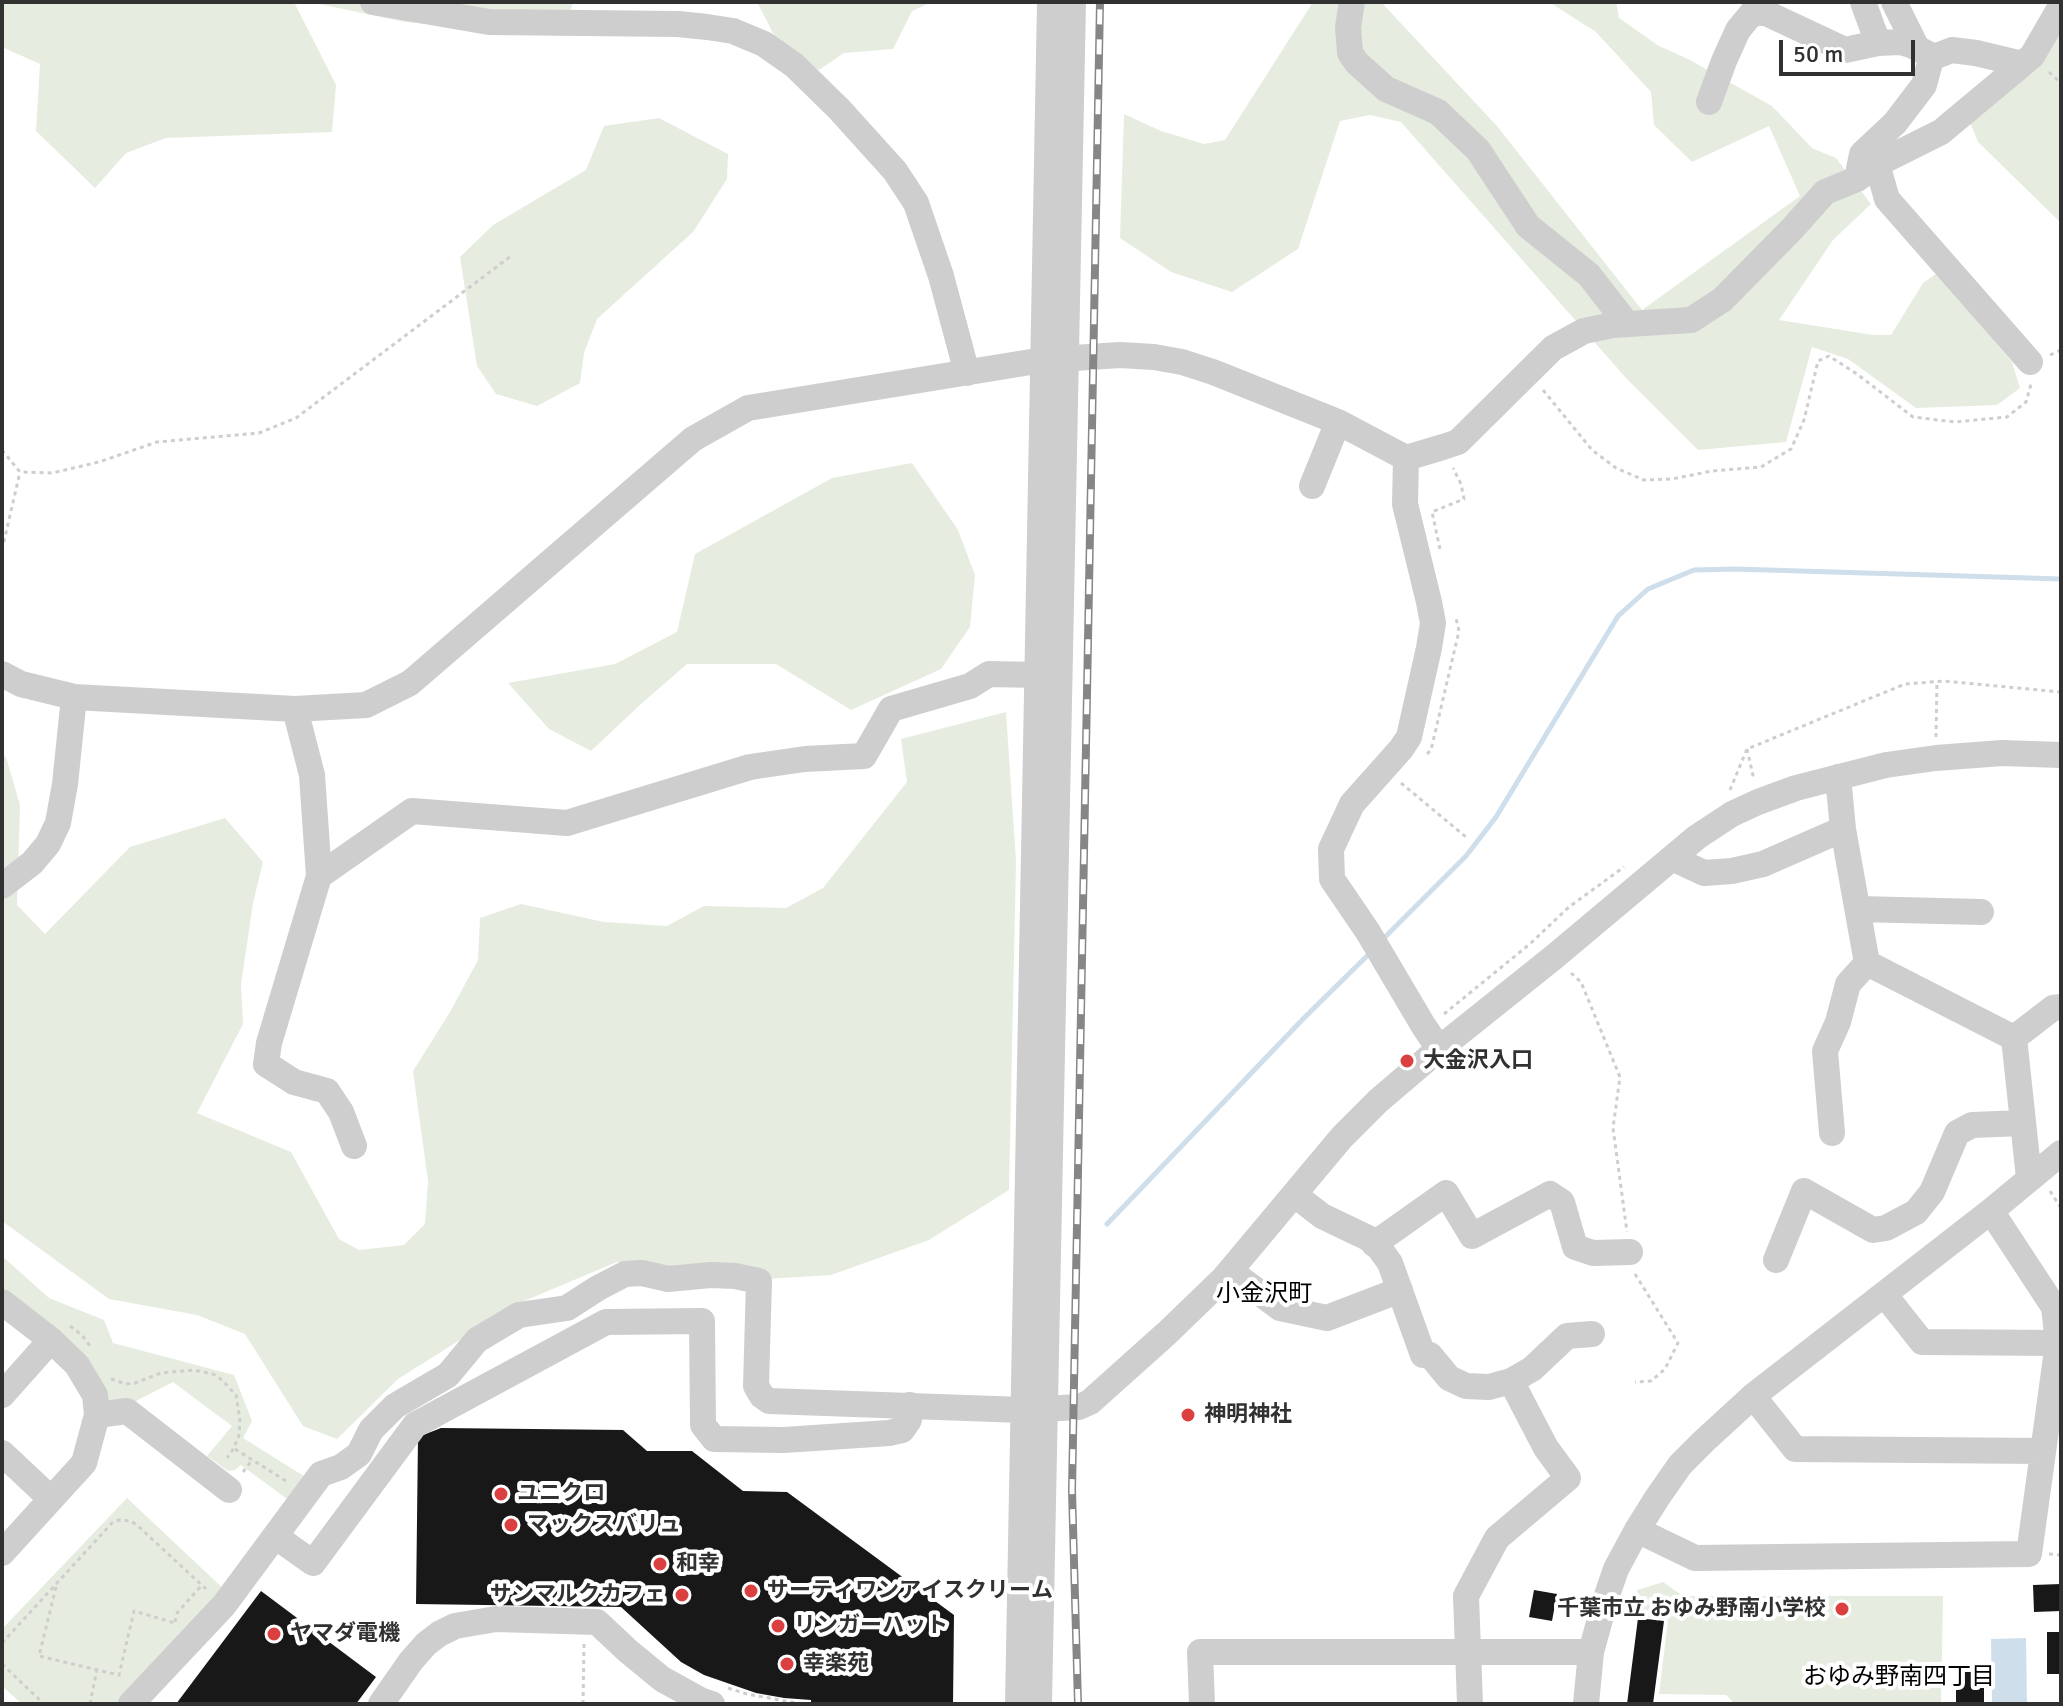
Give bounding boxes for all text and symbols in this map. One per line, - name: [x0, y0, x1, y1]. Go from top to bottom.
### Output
- scale bar: [1783, 24, 1919, 74]
- text: 50 m: [1793, 39, 1843, 69]
- place label: 大金沢入口: [1423, 1048, 1533, 1074]
- marker: 大金沢入口: [1398, 1052, 1416, 1070]
- district label: 小金沢町: [1216, 1281, 1312, 1309]
- place label: 神明神社: [1204, 1402, 1292, 1428]
- marker: 神明神社: [1179, 1406, 1197, 1424]
- place label: ユニクロ: [517, 1481, 605, 1507]
- marker: ユニクロ: [492, 1485, 510, 1503]
- place label: マックスバリュ: [527, 1512, 681, 1538]
- marker: マックスバリュ: [502, 1516, 520, 1534]
- place label: 和幸: [676, 1551, 720, 1577]
- marker: 和幸: [651, 1555, 669, 1573]
- place label: サーティワンアイスクリーム: [767, 1578, 1053, 1604]
- place label: サンマルクカフェ: [490, 1582, 666, 1608]
- marker: サーティワンアイスクリーム: [742, 1582, 760, 1600]
- marker: サンマルクカフェ: [673, 1586, 691, 1604]
- place label: 千葉市立 おゆみ野南小学校: [1557, 1596, 1826, 1622]
- marker: 千葉市立 おゆみ野南小学校: [1833, 1600, 1851, 1618]
- place label: リンガーハット: [794, 1613, 948, 1639]
- marker: リンガーハット: [769, 1617, 787, 1635]
- place label: ヤマダ電機: [290, 1621, 400, 1647]
- marker: ヤマダ電機: [265, 1625, 283, 1643]
- place label: 幸楽苑: [803, 1651, 869, 1677]
- marker: 幸楽苑: [778, 1655, 796, 1673]
- district label: おゆみ野南四丁目: [1803, 1664, 1995, 1692]

